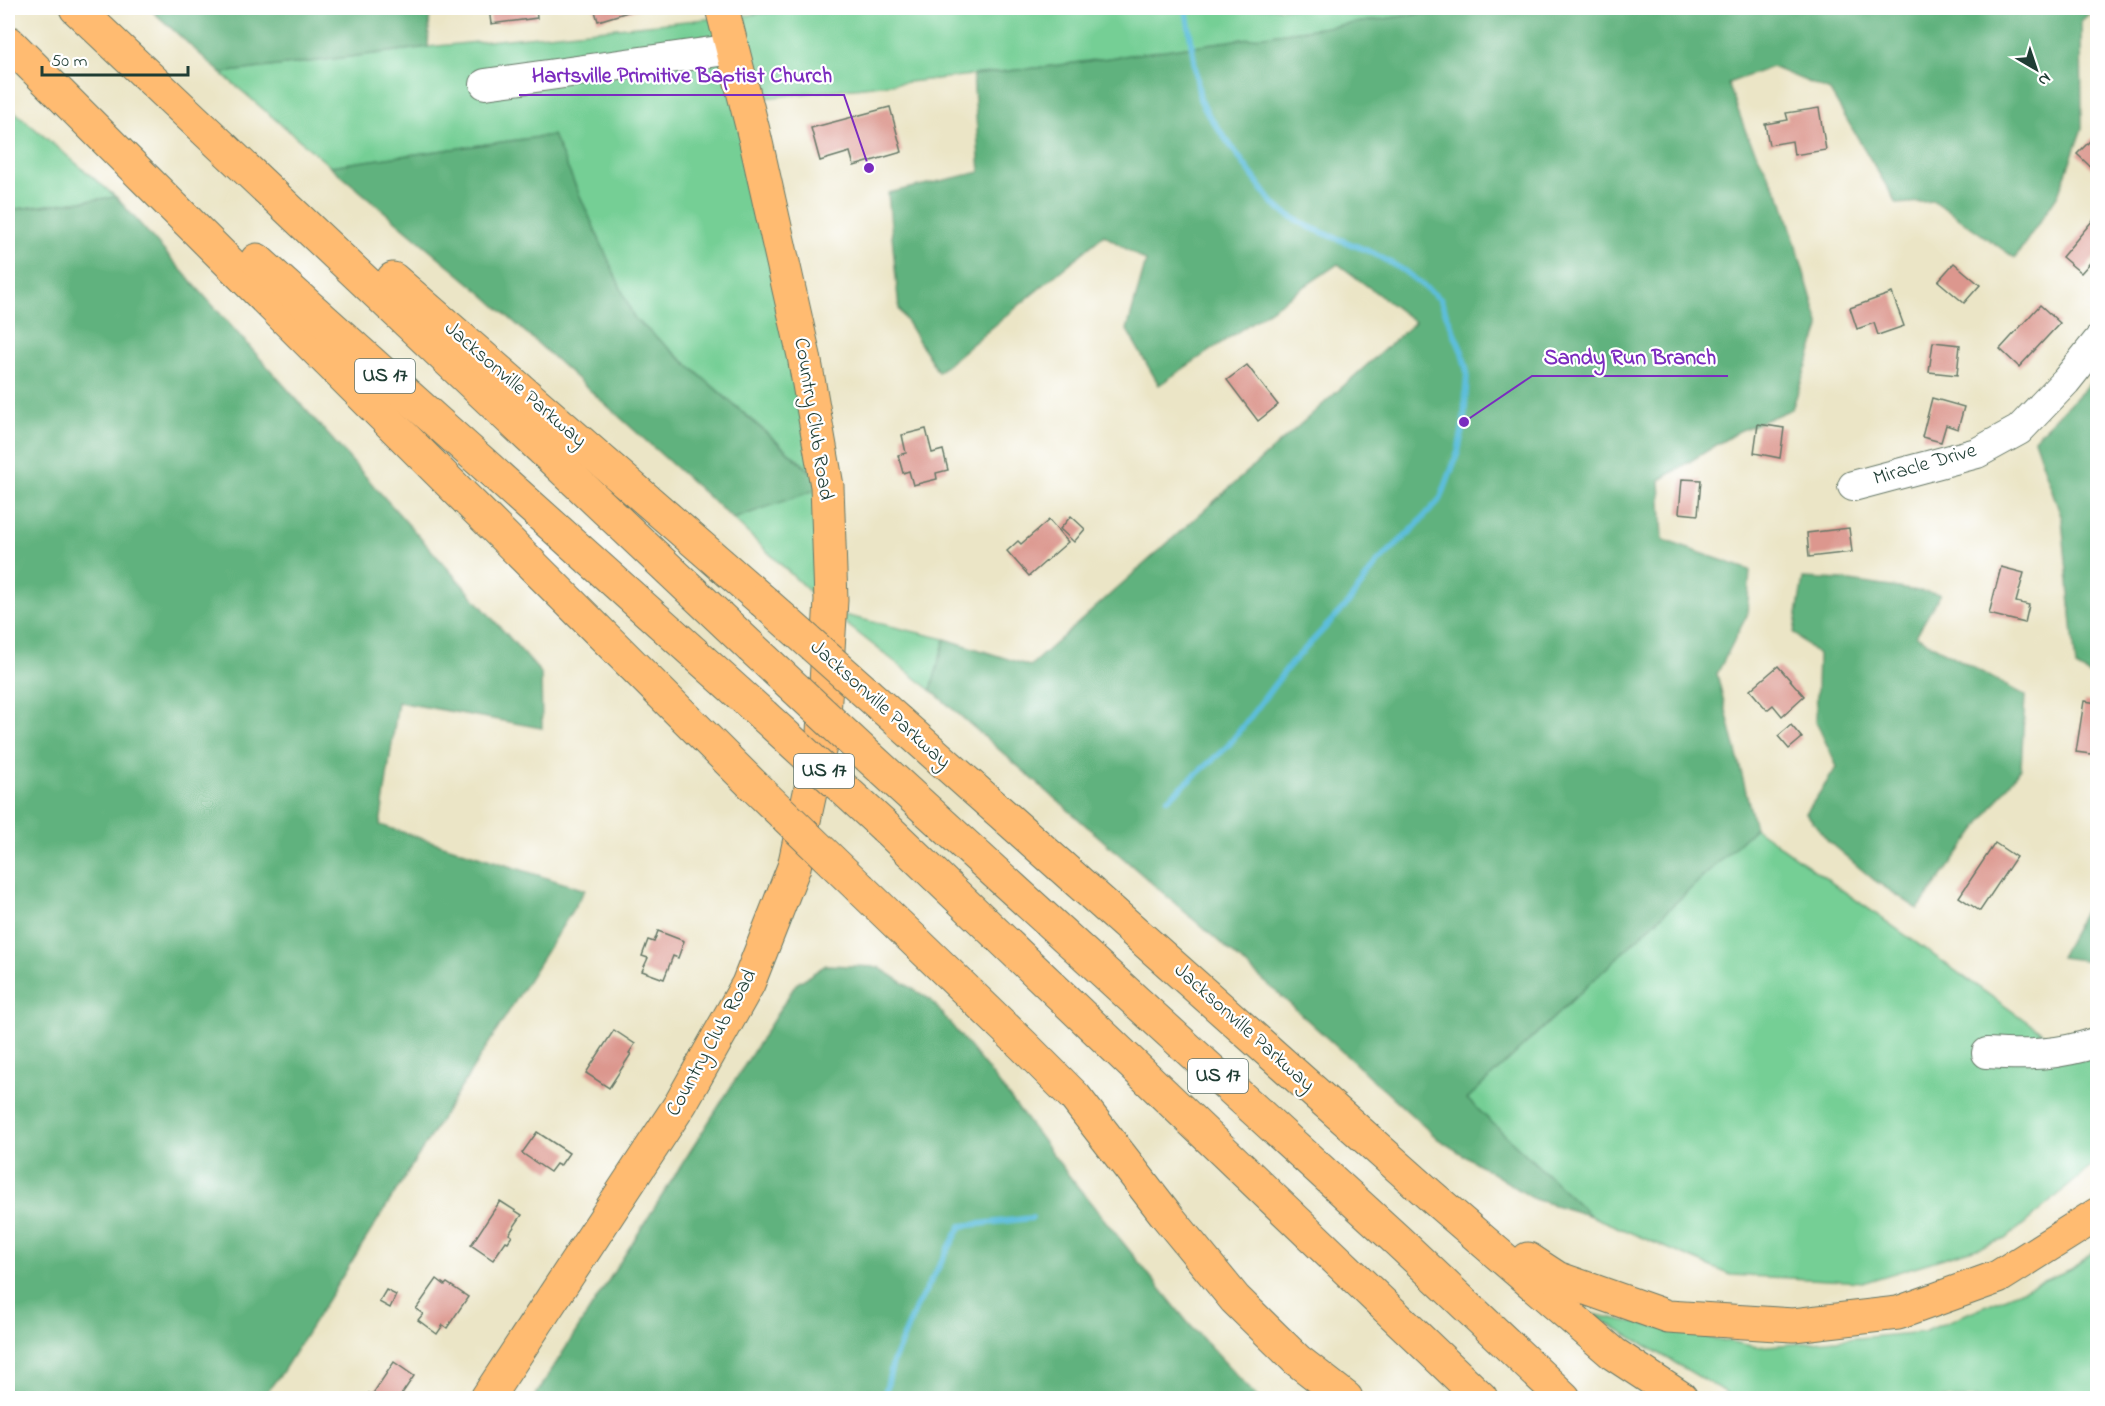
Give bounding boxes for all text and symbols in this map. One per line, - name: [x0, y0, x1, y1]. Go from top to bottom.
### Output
- scale bar: [42, 39, 188, 77]
- north arrow: [2006, 39, 2066, 99]
- text: 50 m: [51, 49, 88, 75]
- callout: Hartsville Primitive Baptist Church: [519, 55, 844, 95]
- text: Hartsville Primitive Baptist Church: [532, 61, 832, 93]
- text: N: [2032, 66, 2056, 92]
- street label: Jacksonville Parkway: [436, 314, 593, 457]
- street label: Country Club Road: [783, 336, 841, 503]
- callout: Sandy Run Branch: [1532, 336, 1728, 376]
- text: Sandy Run Branch: [1544, 343, 1716, 376]
- road number: US 17: [355, 359, 415, 393]
- street label: Miracle Drive: [1870, 436, 1981, 494]
- street label: Jacksonville Parkway: [802, 633, 957, 778]
- road number: US 17: [794, 754, 854, 788]
- street label: Jacksonville Parkway: [1166, 956, 1321, 1101]
- street label: Country Club Road: [659, 964, 767, 1123]
- road number: US 17: [1188, 1059, 1248, 1093]

